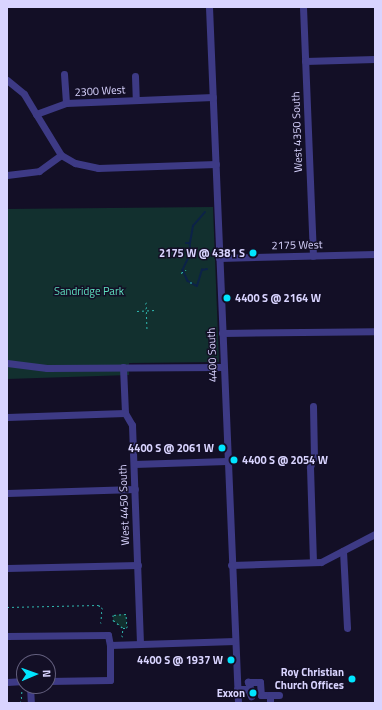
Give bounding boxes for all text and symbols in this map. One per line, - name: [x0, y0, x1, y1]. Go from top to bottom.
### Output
- street label: 2300 West: [74, 83, 126, 99]
- street label: West 4350 South: [289, 91, 305, 173]
- street label: 2175 West: [271, 238, 323, 252]
- place label: 2175 W @ 4381 S: [159, 246, 245, 260]
- marker: 2175 W @ 4381 S: [248, 248, 258, 258]
- park label: Sandridge Park: [54, 284, 124, 298]
- place label: 4400 S @ 2164 W: [235, 291, 321, 305]
- marker: 4400 S @ 2164 W: [222, 293, 232, 303]
- street label: 4400 South: [204, 328, 220, 382]
- place label: 4400 S @ 2061 W: [128, 441, 214, 455]
- marker: 4400 S @ 2061 W: [217, 443, 227, 453]
- place label: 4400 S @ 2054 W: [242, 453, 328, 467]
- marker: 4400 S @ 2054 W: [229, 455, 239, 465]
- street label: West 4450 South: [116, 464, 132, 546]
- place label: 4400 S @ 1937 W: [137, 653, 223, 667]
- north arrow: [16, 654, 56, 694]
- marker: 4400 S @ 1937 W: [226, 655, 236, 665]
- place label: Roy Christian Church Offices: [275, 666, 344, 692]
- text: N: [39, 670, 55, 678]
- marker: Roy Christian Church Offices: [347, 674, 357, 684]
- place label: Exxon: [217, 686, 245, 700]
- marker: Exxon: [248, 688, 258, 698]

